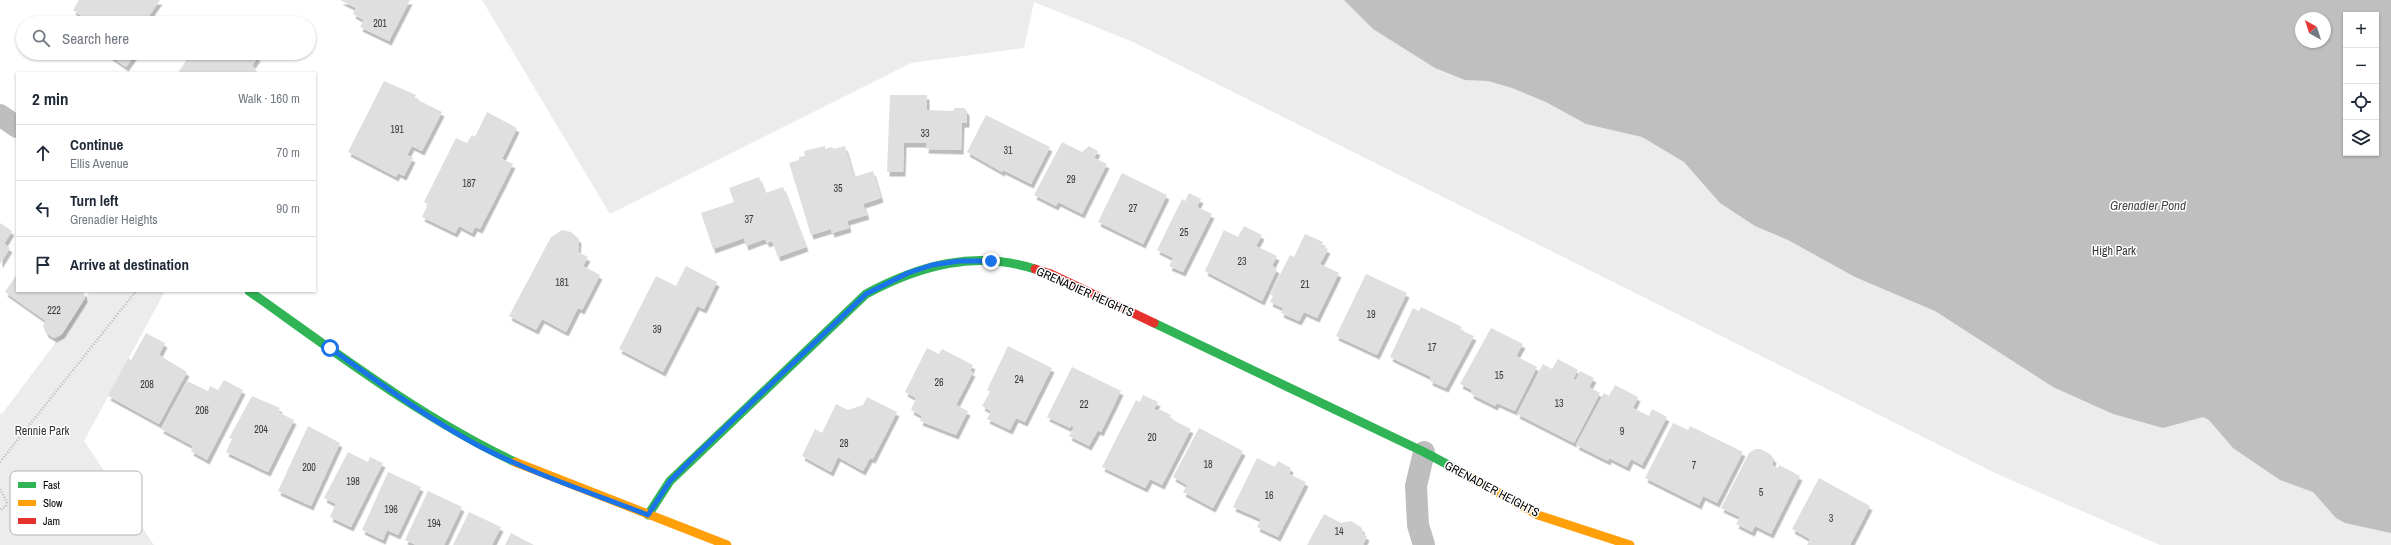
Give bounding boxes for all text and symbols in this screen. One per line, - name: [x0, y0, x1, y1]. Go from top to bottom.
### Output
- north arrow: [2295, 12, 2331, 48]
- map controls: [2343, 12, 2379, 156]
- button: +: [2343, 12, 2379, 48]
- search box: [16, 16, 316, 60]
- house number: 201: [373, 17, 387, 30]
- icon: search: [30, 27, 52, 49]
- text: Search here: [62, 28, 129, 49]
- button: −: [2343, 48, 2379, 84]
- button: locate: [2343, 84, 2379, 120]
- text: 2 min: [32, 87, 68, 110]
- text: Walk · 160 m: [238, 90, 300, 107]
- button: layers: [2343, 120, 2379, 156]
- house number: 191: [390, 123, 404, 136]
- house number: 33: [920, 127, 930, 140]
- text: Continue: [70, 134, 123, 155]
- icon: ahead: [32, 142, 54, 164]
- text: 70 m: [276, 144, 300, 161]
- house number: 31: [1003, 144, 1013, 157]
- text: Ellis Avenue: [70, 155, 129, 172]
- house number: 29: [1066, 173, 1076, 186]
- house number: 187: [462, 177, 476, 190]
- house number: 35: [833, 182, 843, 195]
- text: Turn left: [70, 190, 118, 211]
- water label: Grenadier Pond: [2110, 197, 2186, 214]
- icon: left: [32, 198, 54, 220]
- text: 90 m: [276, 200, 300, 217]
- house number: 27: [1128, 202, 1138, 215]
- text: Grenadier Heights: [70, 211, 158, 228]
- house number: 37: [744, 213, 754, 226]
- house number: 25: [1179, 226, 1189, 239]
- park label: High Park: [2092, 243, 2136, 259]
- route end: [982, 252, 1000, 270]
- icon: arrive: [32, 254, 54, 276]
- text: Arrive at destination: [70, 254, 189, 275]
- house number: 23: [1237, 255, 1247, 268]
- street label: GRENADIER HEIGHTS: [1034, 263, 1137, 321]
- house number: 181: [555, 276, 569, 289]
- house number: 21: [1300, 278, 1310, 291]
- house number: 222: [47, 304, 61, 317]
- house number: 19: [1366, 308, 1376, 321]
- house number: 39: [652, 323, 662, 336]
- route start: [321, 339, 339, 357]
- house number: 17: [1427, 341, 1437, 354]
- house number: 15: [1494, 369, 1504, 382]
- house number: 24: [1014, 373, 1024, 386]
- house number: 26: [934, 376, 944, 389]
- house number: 208: [140, 378, 154, 391]
- house number: 13: [1554, 397, 1564, 410]
- house number: 22: [1079, 398, 1089, 411]
- house number: 206: [195, 404, 209, 417]
- park label: Rennie Park: [15, 423, 69, 439]
- house number: 204: [254, 423, 268, 436]
- house number: 9: [1620, 425, 1625, 438]
- house number: 20: [1147, 431, 1157, 444]
- house number: 28: [839, 437, 849, 450]
- street label: GRENADIER HEIGHTS: [1442, 457, 1542, 521]
- house number: 18: [1203, 458, 1213, 471]
- house number: 7: [1692, 459, 1697, 472]
- house number: 200: [302, 461, 316, 474]
- legend: [10, 471, 142, 535]
- house number: 198: [346, 475, 360, 488]
- text: Fast: [43, 478, 61, 492]
- house number: 5: [1759, 486, 1764, 499]
- house number: 16: [1264, 489, 1274, 502]
- text: Slow: [43, 496, 63, 510]
- house number: 196: [384, 503, 398, 516]
- house number: 3: [1829, 512, 1834, 525]
- text: Jam: [43, 514, 60, 528]
- house number: 194: [427, 517, 441, 530]
- house number: 14: [1334, 525, 1344, 538]

